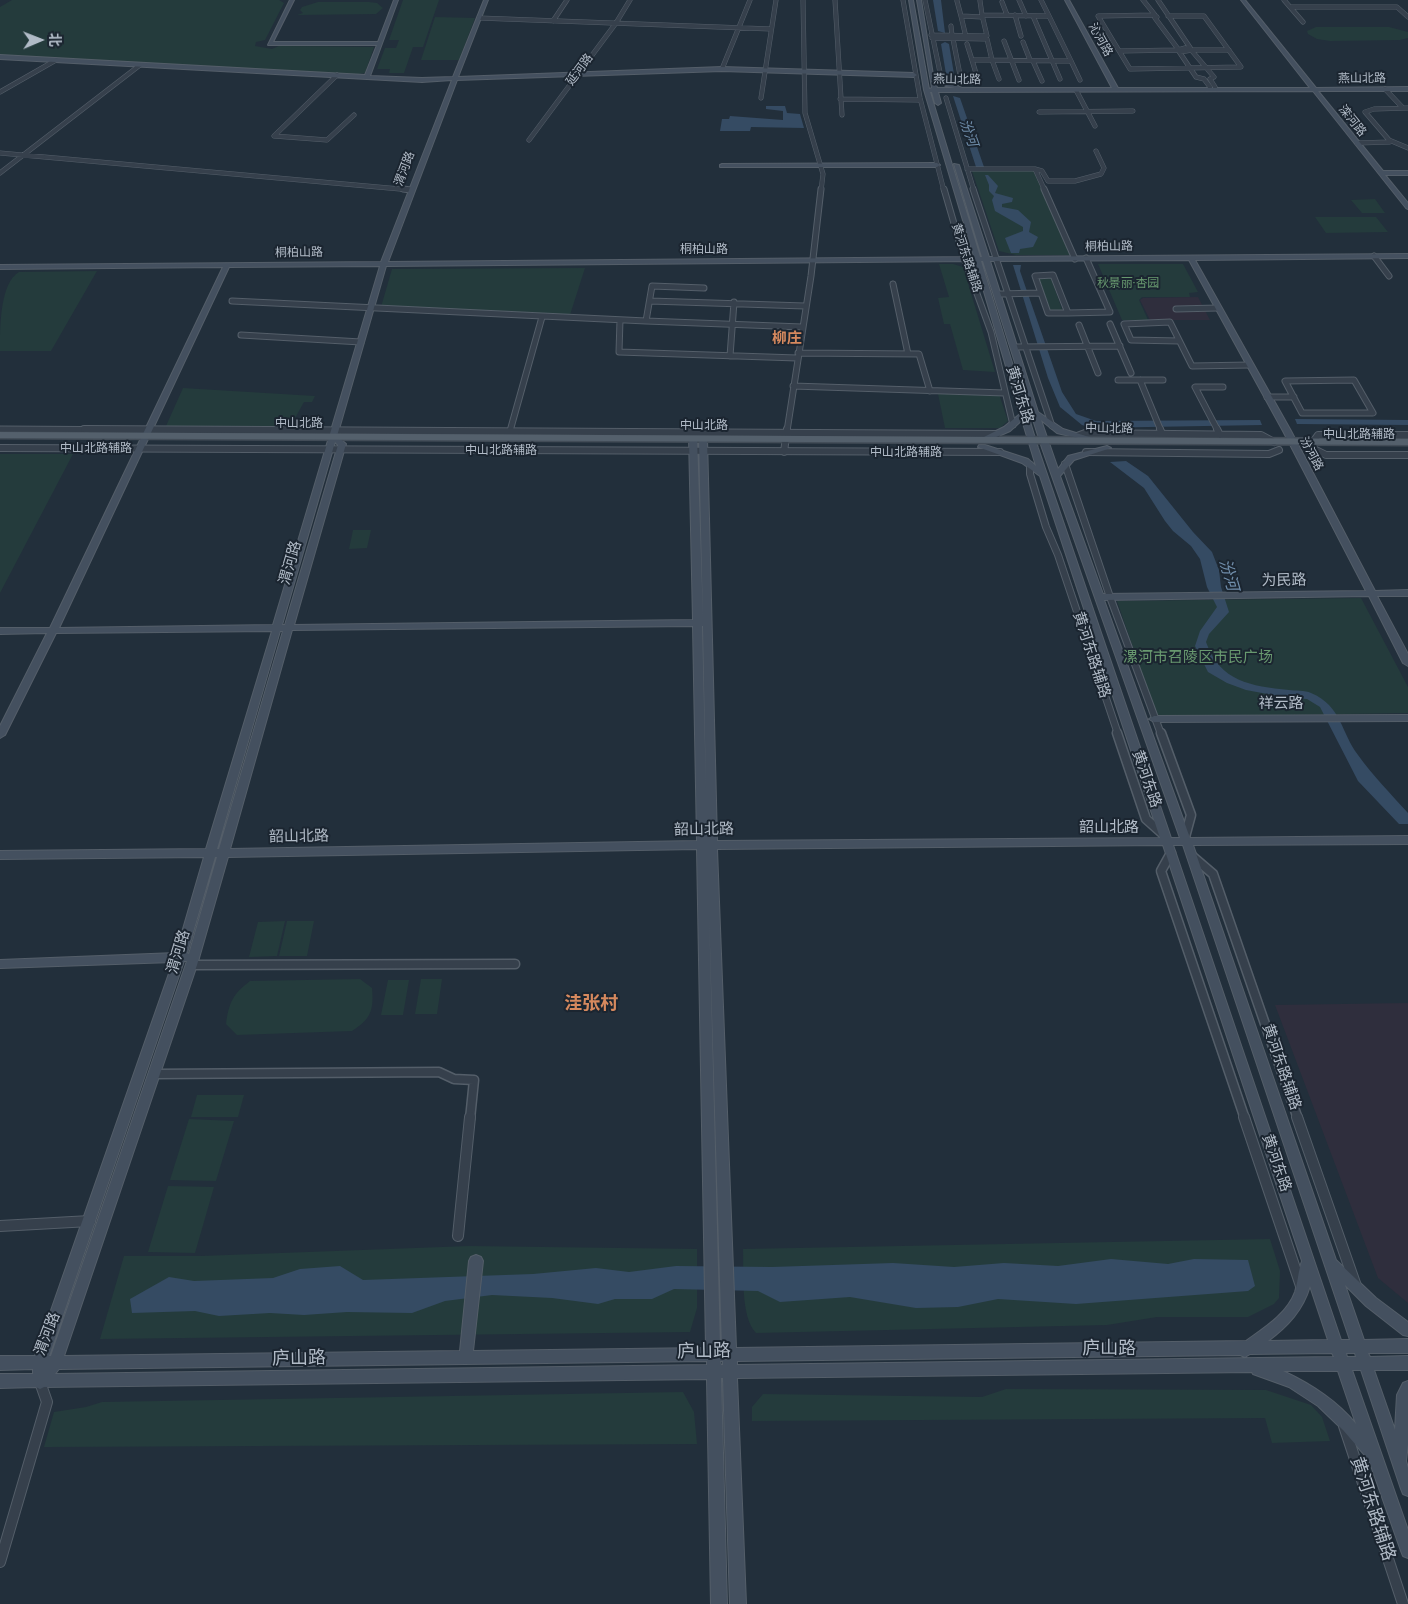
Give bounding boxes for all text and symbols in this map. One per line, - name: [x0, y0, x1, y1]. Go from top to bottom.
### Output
- north arrow: [15, 15, 65, 65]
- street label: 沁河路: [1085, 21, 1115, 59]
- text: 北: [46, 33, 64, 47]
- street label: 延河路: [563, 51, 597, 89]
- street label: 燕山北路: [1338, 71, 1386, 87]
- street label: 燕山北路: [933, 72, 981, 88]
- street label: 滦河路: [1335, 102, 1369, 140]
- water label: 汾河: [955, 117, 981, 149]
- street label: 渭河路: [392, 150, 418, 188]
- street label: 黄河东路辅路: [948, 222, 984, 294]
- street label: 桐柏山路: [1085, 239, 1133, 255]
- street label: 桐柏山路: [680, 243, 728, 257]
- street label: 桐柏山路: [275, 245, 323, 261]
- park label: 秋景丽·杏园: [1097, 277, 1159, 291]
- district label: 柳庄: [772, 330, 802, 348]
- street label: 黄河东路: [1002, 364, 1036, 426]
- street label: 中山北路: [275, 417, 323, 431]
- street label: 中山北路: [680, 419, 728, 433]
- street label: 中山北路: [1085, 421, 1133, 437]
- street label: 中山北路辅路: [1323, 428, 1395, 442]
- street label: 汾河路: [1296, 435, 1326, 473]
- street label: 中山北路辅路: [60, 442, 132, 456]
- street label: 中山北路辅路: [465, 444, 537, 458]
- street label: 中山北路辅路: [870, 446, 942, 460]
- street label: 渭河路: [276, 539, 306, 587]
- water label: 汾河: [1214, 557, 1242, 593]
- street label: 为民路: [1261, 572, 1307, 590]
- street label: 黄河东路辅路: [1069, 609, 1113, 701]
- park label: 漯河市召陵区市民广场: [1123, 649, 1273, 667]
- street label: 祥云路: [1259, 695, 1303, 713]
- street label: 黄河东路: [1128, 748, 1164, 810]
- street label: 韶山北路: [1079, 819, 1139, 837]
- street label: 韶山北路: [674, 820, 734, 840]
- street label: 韶山北路: [269, 827, 329, 847]
- street label: 渭河路: [164, 928, 194, 976]
- district label: 洼张村: [564, 993, 618, 1015]
- street label: 黄河东路辅路: [1258, 1022, 1304, 1112]
- street label: 黄河东路: [1258, 1132, 1294, 1194]
- street label: 渭河路: [32, 1310, 64, 1358]
- street label: 庐山路: [1082, 1338, 1136, 1360]
- street label: 庐山路: [677, 1341, 731, 1363]
- street label: 庐山路: [272, 1348, 326, 1370]
- street label: 黄河东路辅路: [1345, 1454, 1399, 1564]

